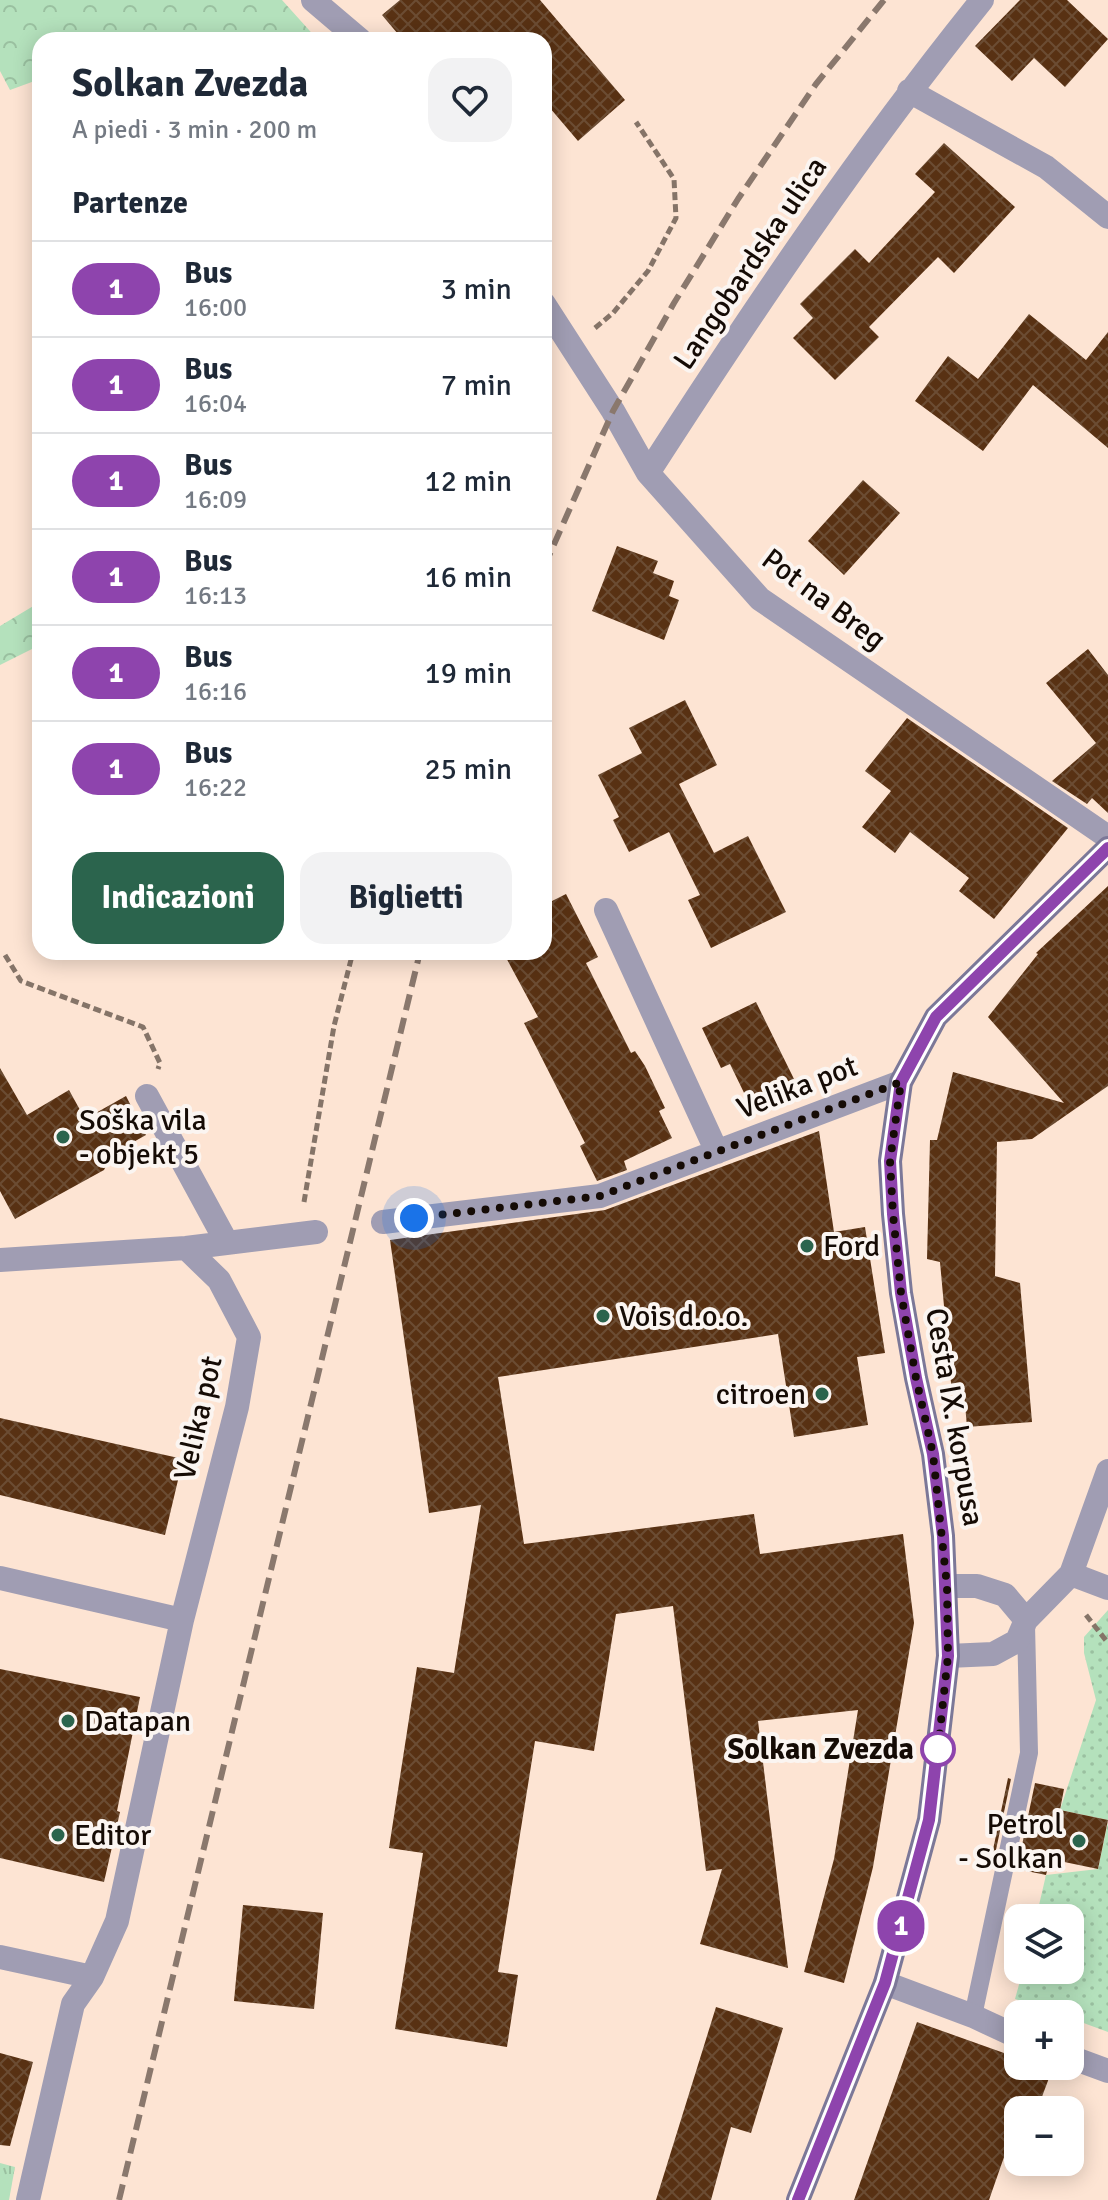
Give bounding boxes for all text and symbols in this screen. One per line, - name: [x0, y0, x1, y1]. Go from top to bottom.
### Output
- button: heart: [428, 58, 512, 142]
- text: Solkan Zvezda: [72, 60, 308, 107]
- text: A piedi · 3 min · 200 m: [72, 114, 317, 146]
- street label: Langobardska ulica: [666, 150, 835, 377]
- text: Partenze: [72, 185, 188, 222]
- text: Bus: [184, 255, 232, 292]
- text: 3 min: [441, 271, 512, 308]
- text: 1: [108, 272, 124, 306]
- text: 16:00: [184, 292, 247, 324]
- text: Bus: [184, 351, 232, 388]
- text: 7 min: [441, 367, 512, 404]
- text: 1: [108, 368, 124, 402]
- text: 16:04: [184, 388, 247, 420]
- text: Bus: [184, 447, 232, 484]
- text: 12 min: [425, 463, 512, 500]
- text: 1: [108, 464, 124, 498]
- text: 16:09: [184, 484, 247, 516]
- street label: Pot na Breg: [754, 541, 893, 658]
- text: Bus: [184, 543, 232, 580]
- text: 16 min: [425, 559, 512, 596]
- text: 1: [108, 560, 124, 594]
- text: 16:13: [184, 580, 247, 612]
- text: Bus: [184, 639, 232, 676]
- text: 19 min: [425, 655, 512, 692]
- text: 1: [108, 656, 124, 690]
- text: 16:16: [184, 676, 247, 708]
- text: Bus: [184, 735, 232, 772]
- text: 25 min: [425, 751, 512, 788]
- text: 1: [108, 752, 124, 786]
- text: 16:22: [184, 772, 247, 804]
- button: Indicazioni: [72, 852, 284, 944]
- button: Biglietti: [300, 852, 512, 944]
- street label: Velika pot: [732, 1048, 863, 1127]
- place label: Soška vila - objekt 5: [79, 1102, 207, 1173]
- marker: Soška vila - objekt 5: [54, 1128, 72, 1146]
- your location: [394, 1198, 434, 1238]
- place label: Ford: [823, 1228, 880, 1265]
- marker: Ford: [798, 1237, 816, 1255]
- place label: Vois d.o.o.: [619, 1298, 748, 1335]
- street label: Cesta IX. korpusa: [917, 1305, 992, 1529]
- marker: Vois d.o.o.: [594, 1307, 612, 1325]
- street label: Velika pot: [166, 1353, 231, 1484]
- place label: citroen: [716, 1376, 806, 1413]
- marker: citroen: [813, 1385, 831, 1403]
- place label: Datapan: [84, 1703, 191, 1740]
- marker: Datapan: [59, 1712, 77, 1730]
- place label: Solkan Zvezda: [727, 1731, 914, 1768]
- marker: Solkan Zvezda: [921, 1732, 955, 1766]
- place label: Petrol - Solkan: [958, 1806, 1063, 1877]
- place label: Editor: [74, 1817, 151, 1854]
- marker: Editor: [49, 1826, 67, 1844]
- marker: Petrol - Solkan: [1070, 1832, 1088, 1850]
- line badge: 1: [875, 1900, 927, 1952]
- map controls: [1004, 1904, 1084, 2176]
- button: layers: [1004, 1904, 1084, 1984]
- text: 1: [893, 1909, 909, 1943]
- button: +: [1004, 2000, 1084, 2080]
- button: −: [1004, 2096, 1084, 2176]

